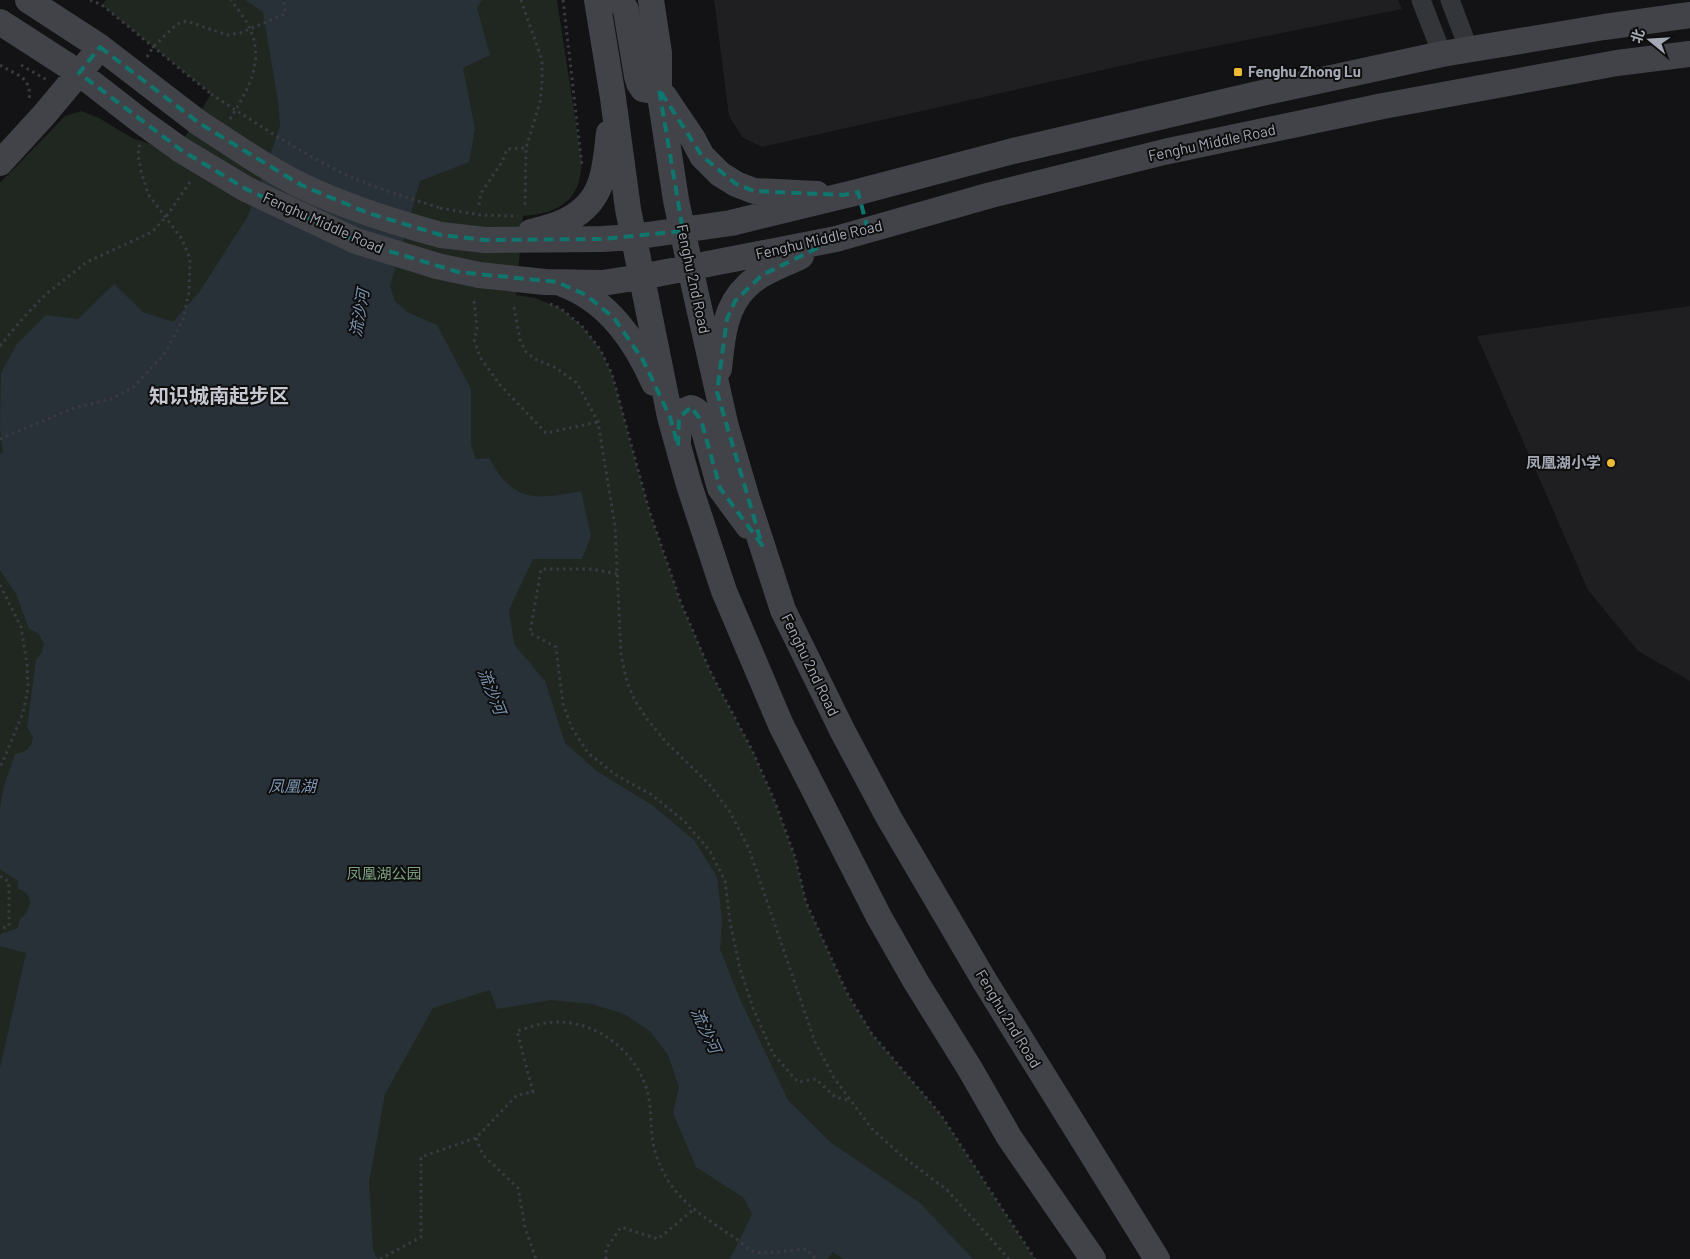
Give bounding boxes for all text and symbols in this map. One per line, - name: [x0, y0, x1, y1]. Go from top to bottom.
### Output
- north arrow: [1625, 15, 1675, 65]
- text: 北: [1627, 27, 1647, 45]
- place label: Fenghu Zhong Lu: [1248, 62, 1361, 80]
- marker: Fenghu Zhong Lu: [1232, 66, 1244, 78]
- street label: Fenghu Middle Road: [1146, 120, 1277, 164]
- street label: Fenghu Middle Road: [261, 187, 386, 257]
- street label: Fenghu Middle Road: [754, 216, 884, 262]
- street label: Fenghu 2nd Road: [674, 222, 714, 335]
- water label: 流沙河: [345, 285, 373, 338]
- district label: 知识城南起步区: [149, 383, 289, 407]
- place label: 凤凰湖小学: [1526, 453, 1601, 471]
- marker: 凤凰湖小学: [1605, 457, 1617, 469]
- street label: Fenghu 2nd Road: [778, 610, 843, 719]
- water label: 流沙河: [475, 665, 511, 719]
- water label: 凤凰湖: [268, 776, 319, 795]
- park label: 凤凰湖公园: [346, 864, 422, 882]
- street label: Fenghu 2nd Road: [972, 966, 1045, 1071]
- water label: 流沙河: [688, 1004, 726, 1058]

